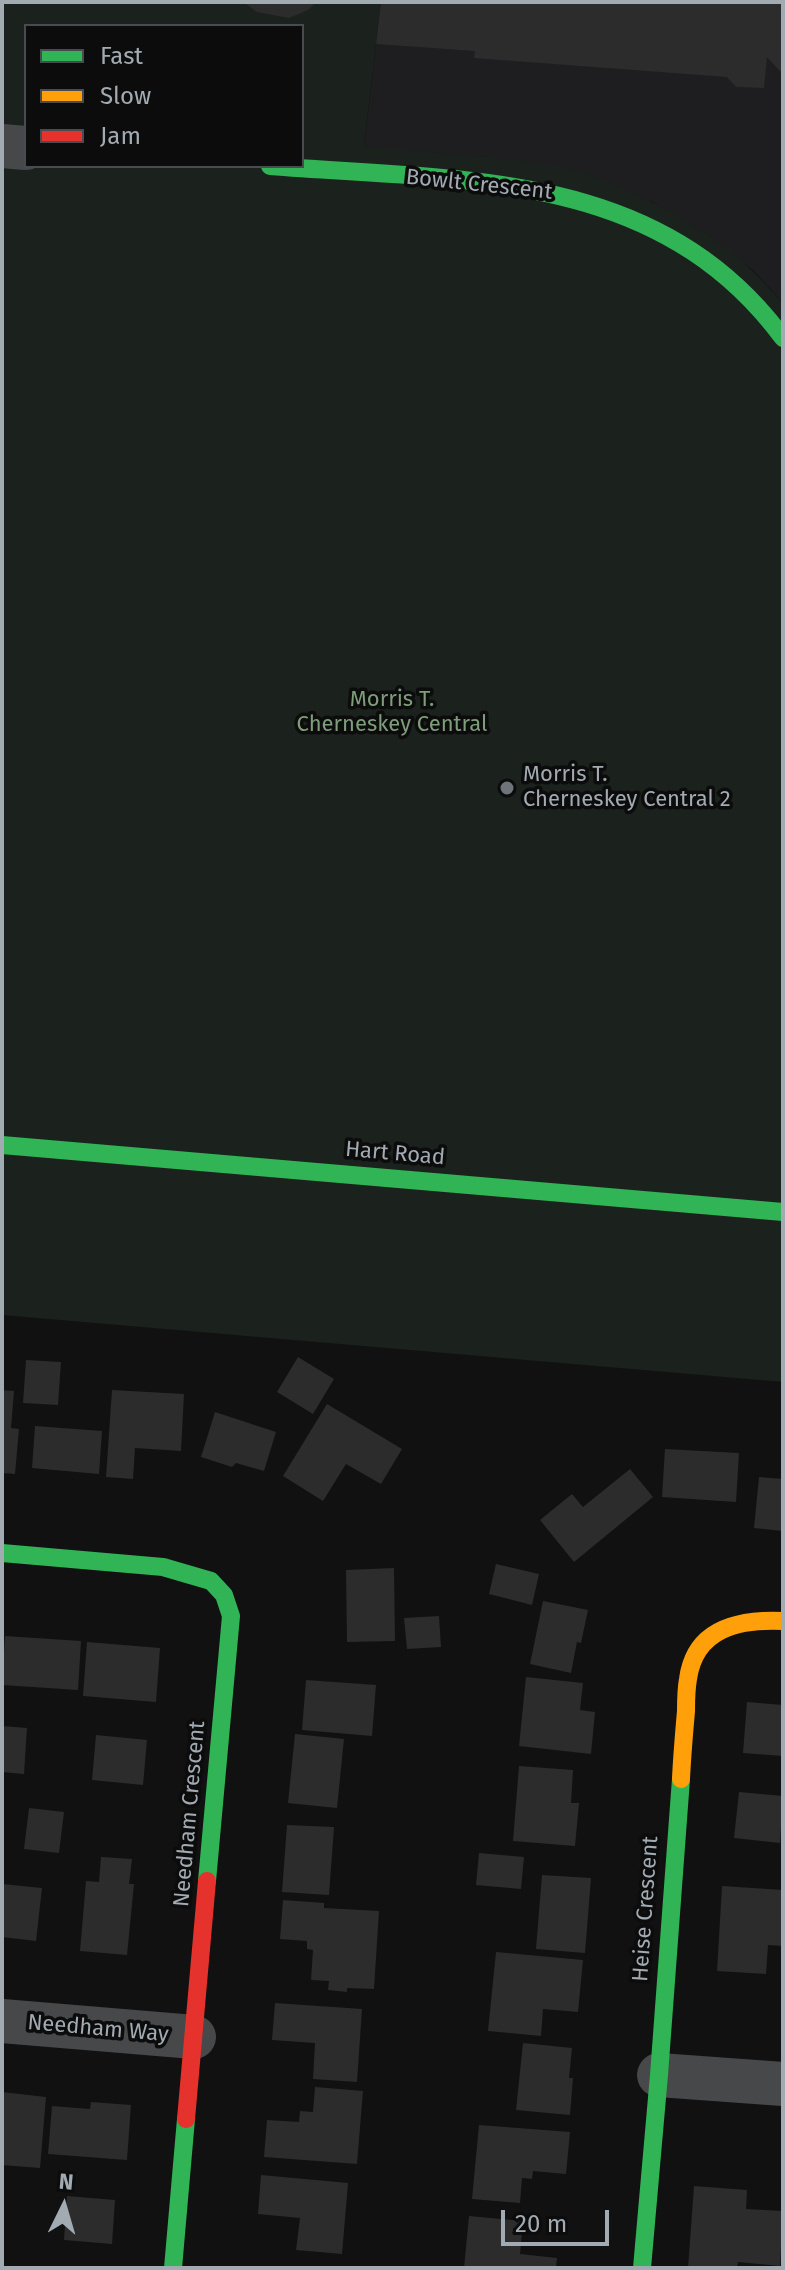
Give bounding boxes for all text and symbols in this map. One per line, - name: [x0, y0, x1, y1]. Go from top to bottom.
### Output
- legend: [24, 24, 304, 168]
- text: Fast: [100, 42, 143, 70]
- text: Slow: [100, 82, 151, 110]
- text: Jam: [100, 122, 141, 150]
- street label: Bowlt Crescent: [404, 164, 554, 206]
- park label: Morris T. Cherneskey Central: [297, 687, 487, 738]
- place label: Morris T. Cherneskey Central 2: [523, 762, 731, 814]
- marker: Morris T. Cherneskey Central 2: [498, 779, 516, 797]
- street label: Hart Road: [344, 1136, 446, 1172]
- street label: Needham Crescent: [169, 1720, 211, 1908]
- street label: Heise Crescent: [628, 1835, 664, 1983]
- street label: Needham Way: [26, 2010, 170, 2048]
- north arrow: [24, 2166, 104, 2246]
- text: N: [58, 2168, 75, 2196]
- scale bar: [505, 2194, 613, 2244]
- text: 20 m: [515, 2210, 567, 2238]

